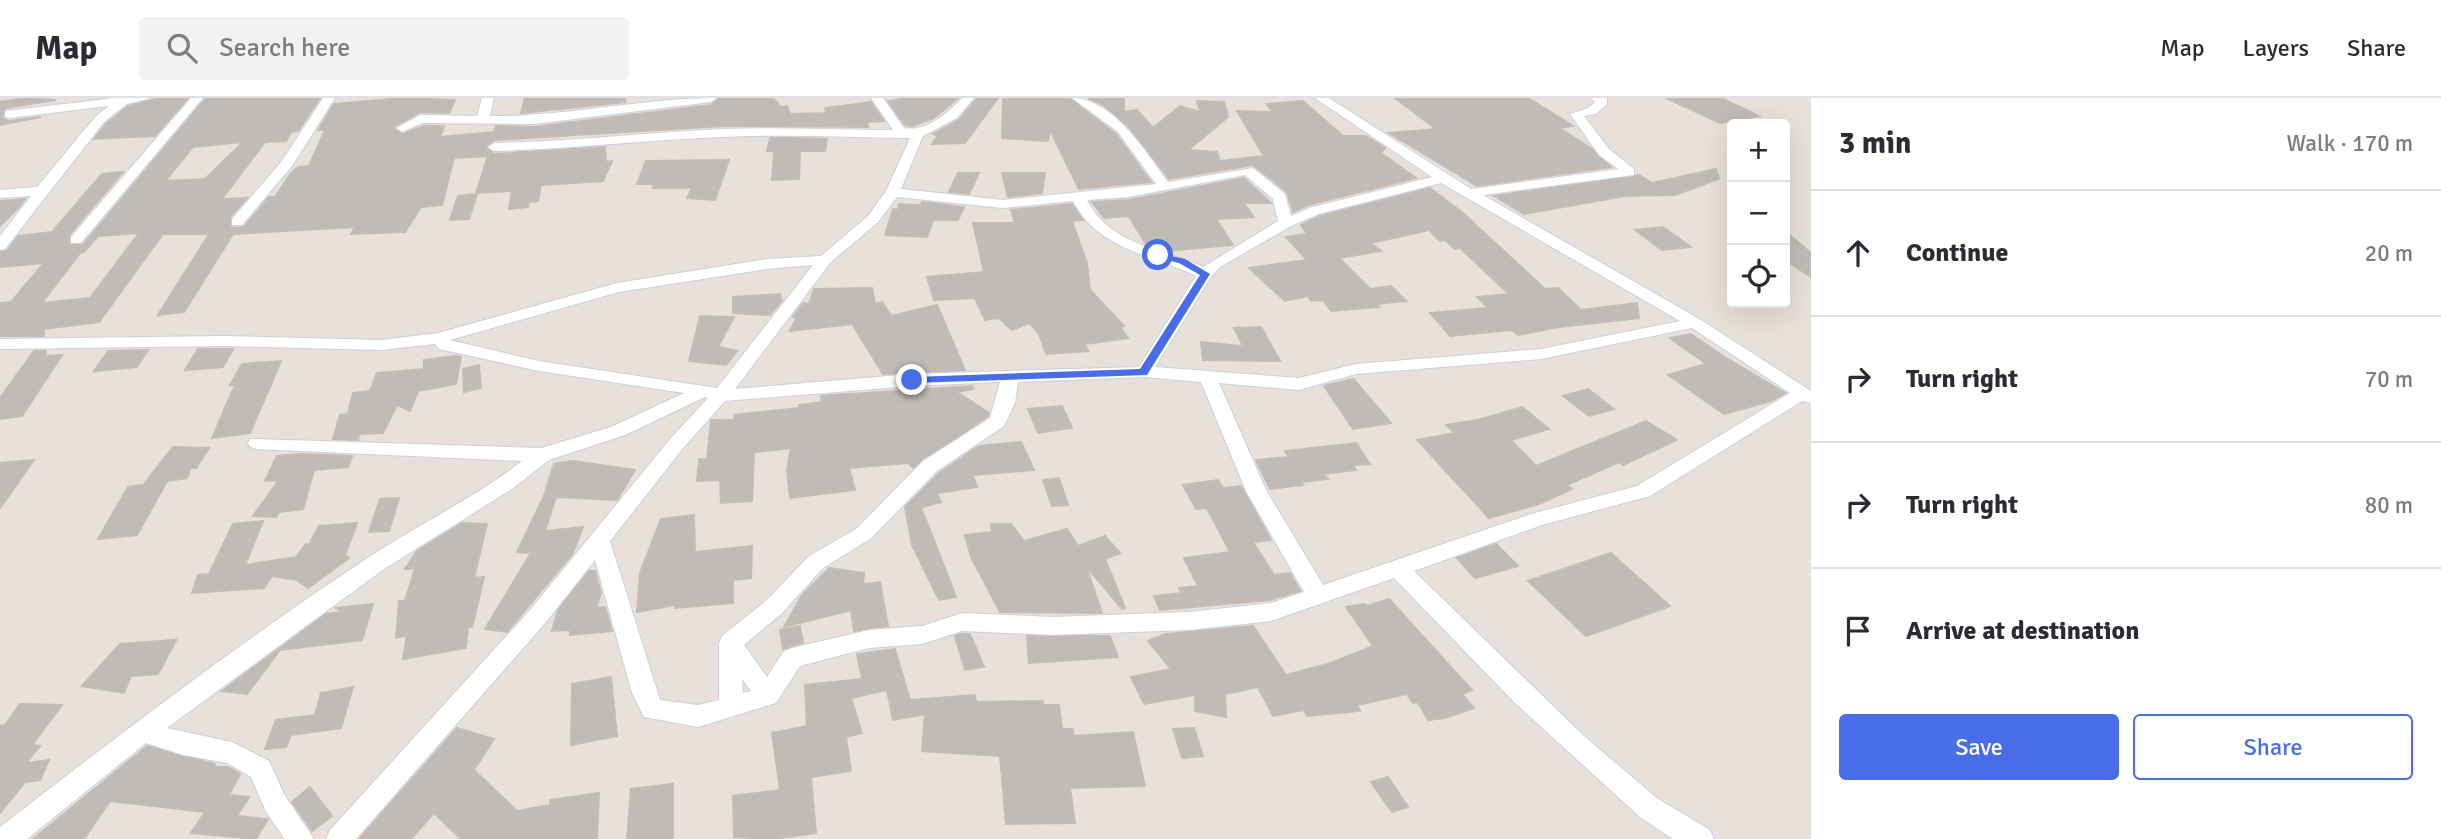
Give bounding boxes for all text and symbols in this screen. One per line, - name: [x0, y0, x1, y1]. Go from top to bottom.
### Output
- search box: [139, 17, 629, 80]
- text: Map: [35, 28, 97, 69]
- icon: search: [163, 29, 201, 67]
- text: Search here: [219, 32, 350, 64]
- text: Map: [2160, 33, 2205, 63]
- text: Layers: [2243, 33, 2309, 63]
- text: Share: [2347, 33, 2406, 63]
- map controls: [1727, 119, 1790, 308]
- button: +: [1727, 119, 1790, 182]
- text: 3 min: [1839, 125, 1911, 162]
- text: Walk · 170 m: [2287, 129, 2413, 158]
- button: −: [1727, 182, 1790, 245]
- icon: ahead: [1839, 234, 1877, 272]
- text: Continue: [1906, 237, 2008, 269]
- route start: [1142, 239, 1173, 270]
- text: 20 m: [2365, 239, 2413, 268]
- button: locate: [1727, 245, 1790, 308]
- icon: right: [1839, 360, 1877, 398]
- text: Turn right: [1906, 363, 2018, 395]
- route end: [896, 364, 927, 395]
- text: 70 m: [2365, 365, 2413, 394]
- icon: right: [1839, 486, 1877, 524]
- text: Turn right: [1906, 489, 2018, 521]
- text: 80 m: [2365, 491, 2413, 520]
- icon: arrive: [1839, 612, 1877, 650]
- text: Arrive at destination: [1906, 615, 2139, 647]
- button: Save: [1839, 714, 2119, 780]
- button: Share: [2133, 714, 2413, 780]

